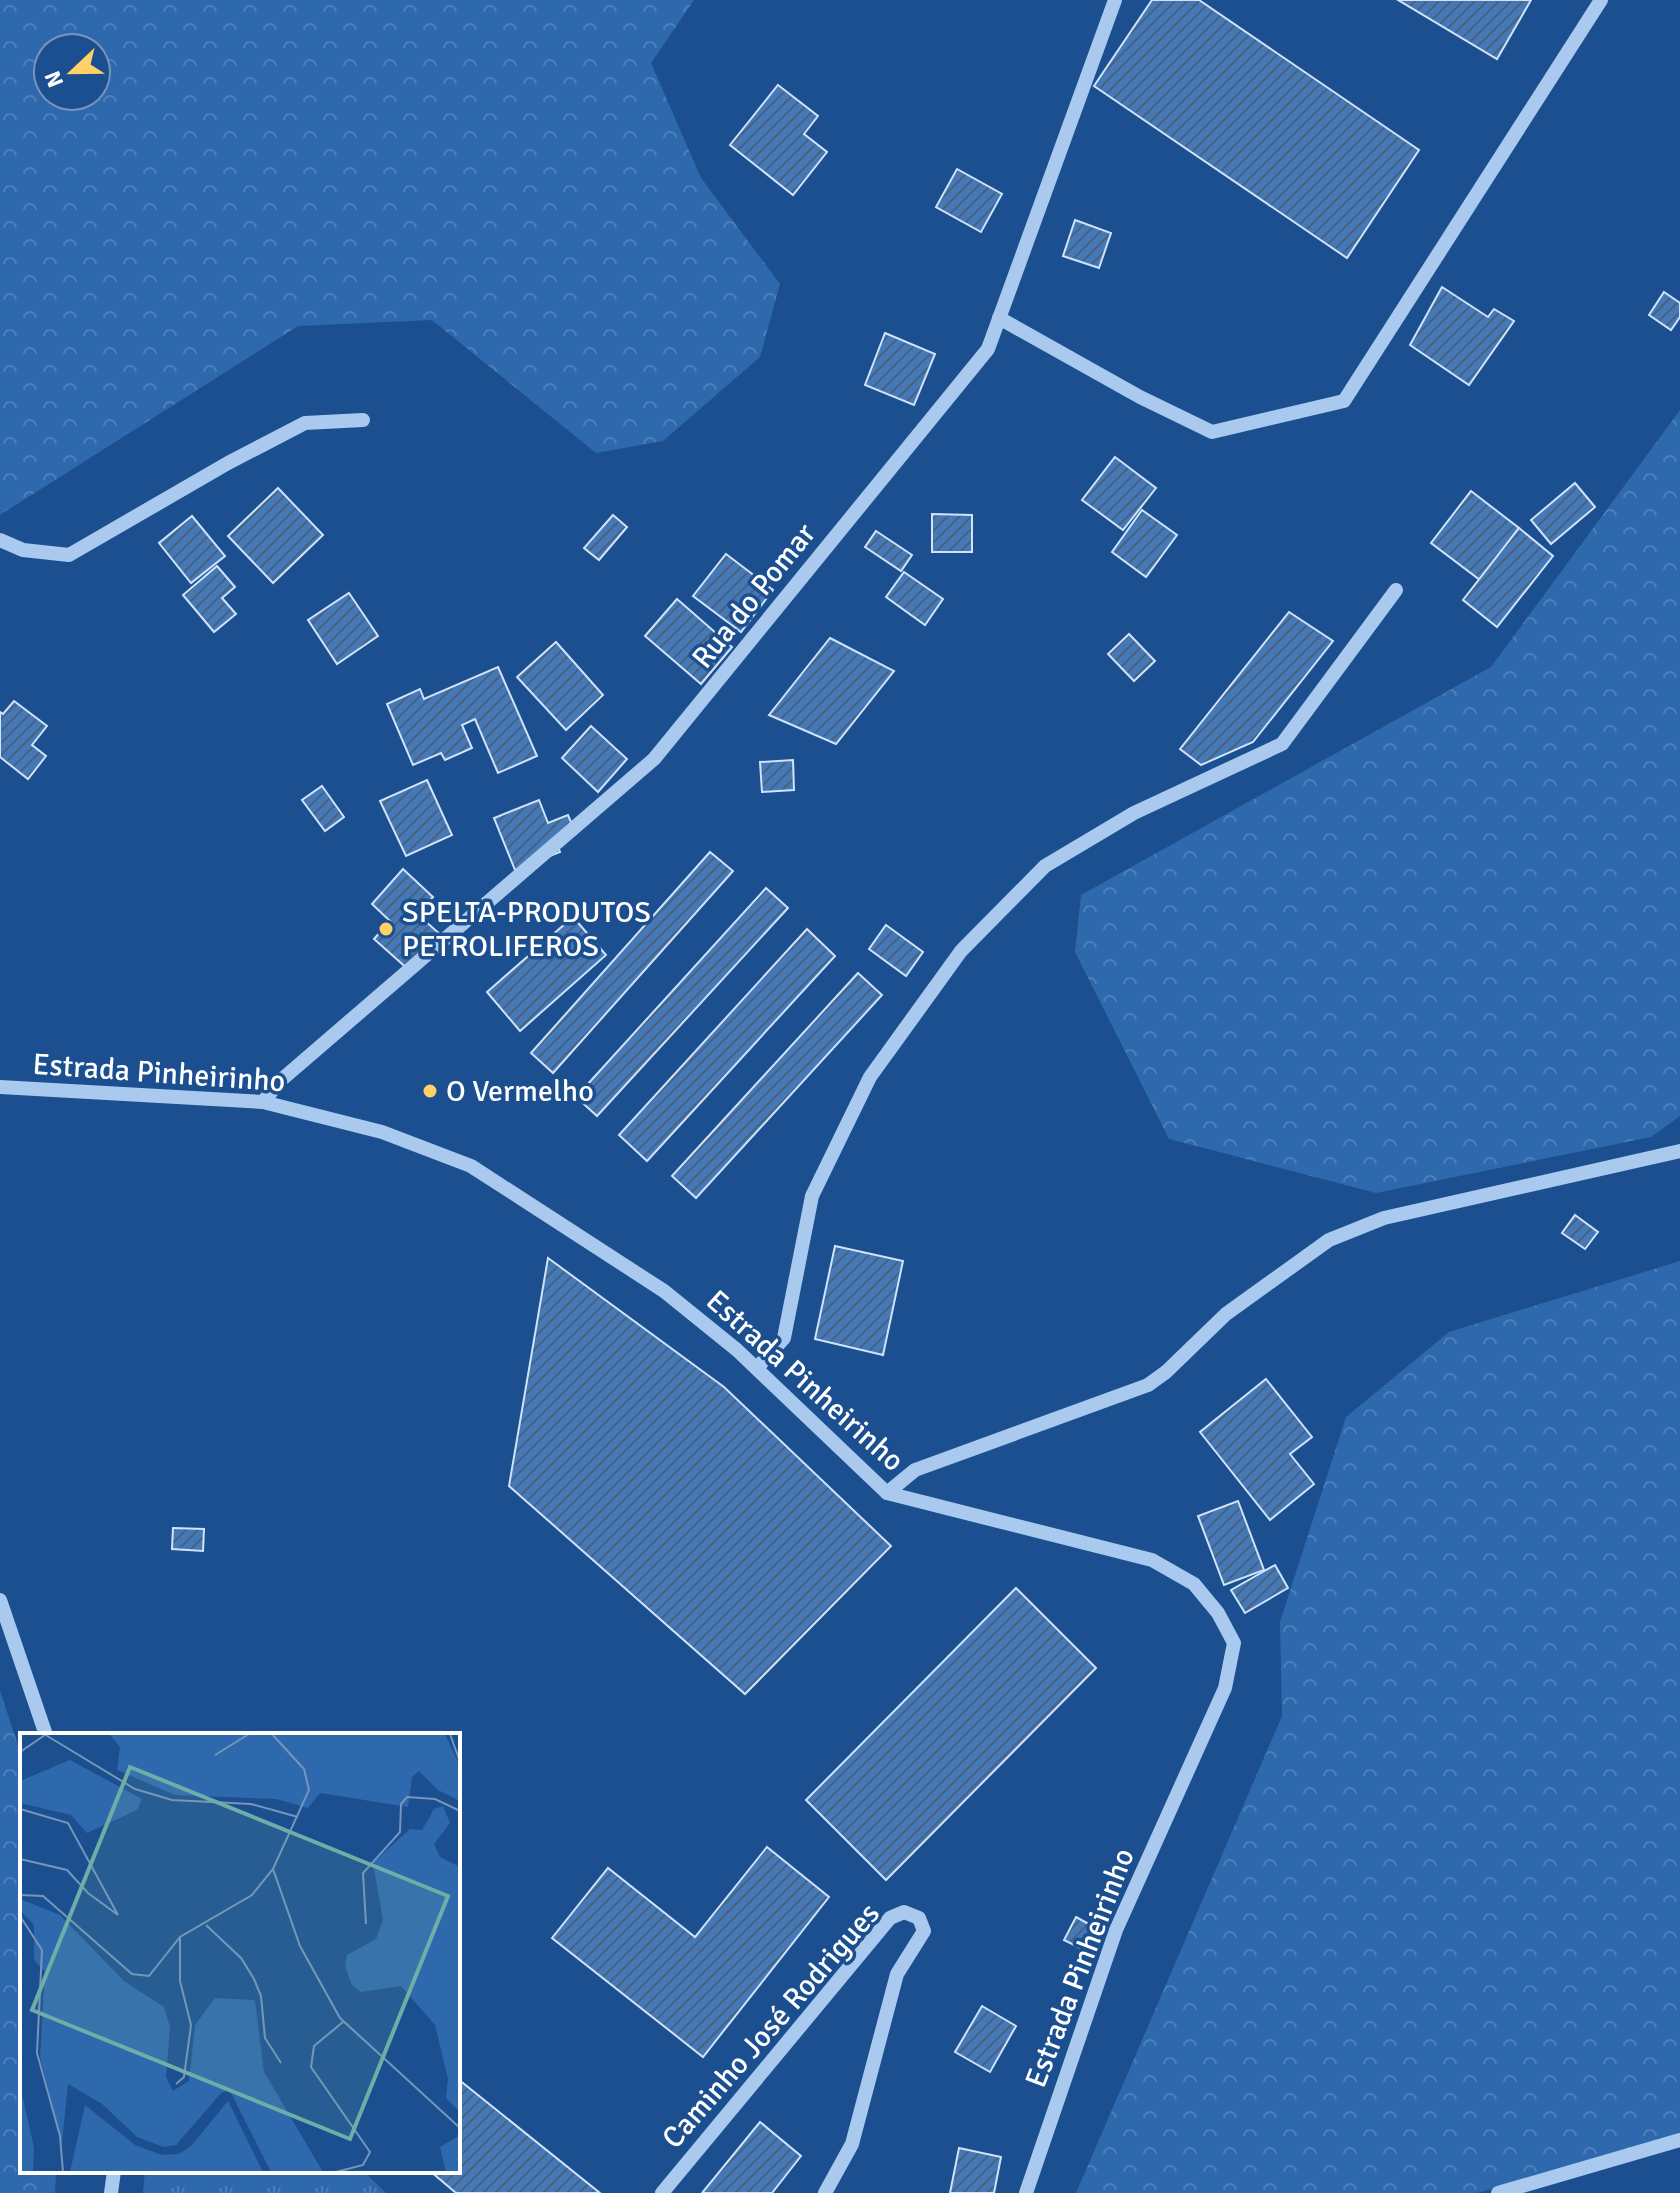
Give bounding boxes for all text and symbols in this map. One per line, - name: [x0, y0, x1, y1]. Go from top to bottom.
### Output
- north arrow: [32, 32, 112, 112]
- text: N: [39, 67, 69, 91]
- street label: Rua do Pomar: [684, 516, 824, 676]
- place label: SPELTA-PRODUTOS PETROLIFEROS: [402, 894, 651, 965]
- marker: SPELTA-PRODUTOS PETROLIFEROS: [377, 920, 395, 938]
- street label: Estrada Pinheirinho: [31, 1046, 287, 1100]
- place label: O Vermelho: [446, 1073, 594, 1110]
- marker: O Vermelho: [421, 1082, 439, 1100]
- street label: Estrada Pinheirinho: [699, 1283, 911, 1479]
- inset map: [20, 1733, 460, 2173]
- street label: Estrada Pinheirinho: [1017, 1843, 1143, 2093]
- street label: Caminho José Rodrigues: [654, 1896, 888, 2156]

